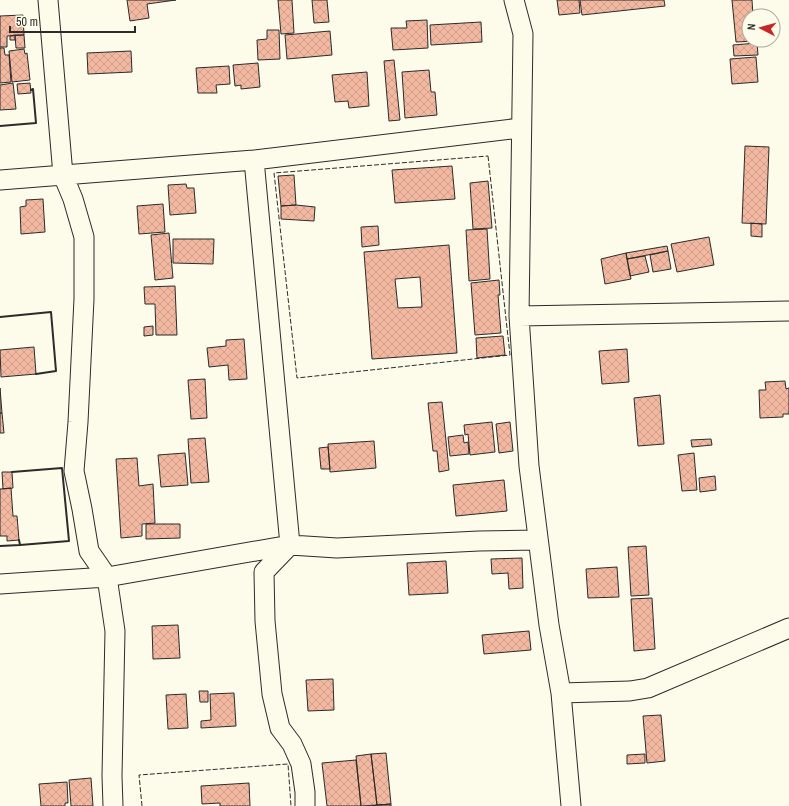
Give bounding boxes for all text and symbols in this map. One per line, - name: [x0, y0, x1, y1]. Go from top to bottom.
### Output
- scale bar: [10, 8, 135, 34]
- north arrow: [741, 8, 781, 48]
- text: 50 m: [16, 14, 38, 30]
- text: N: [744, 23, 758, 31]

